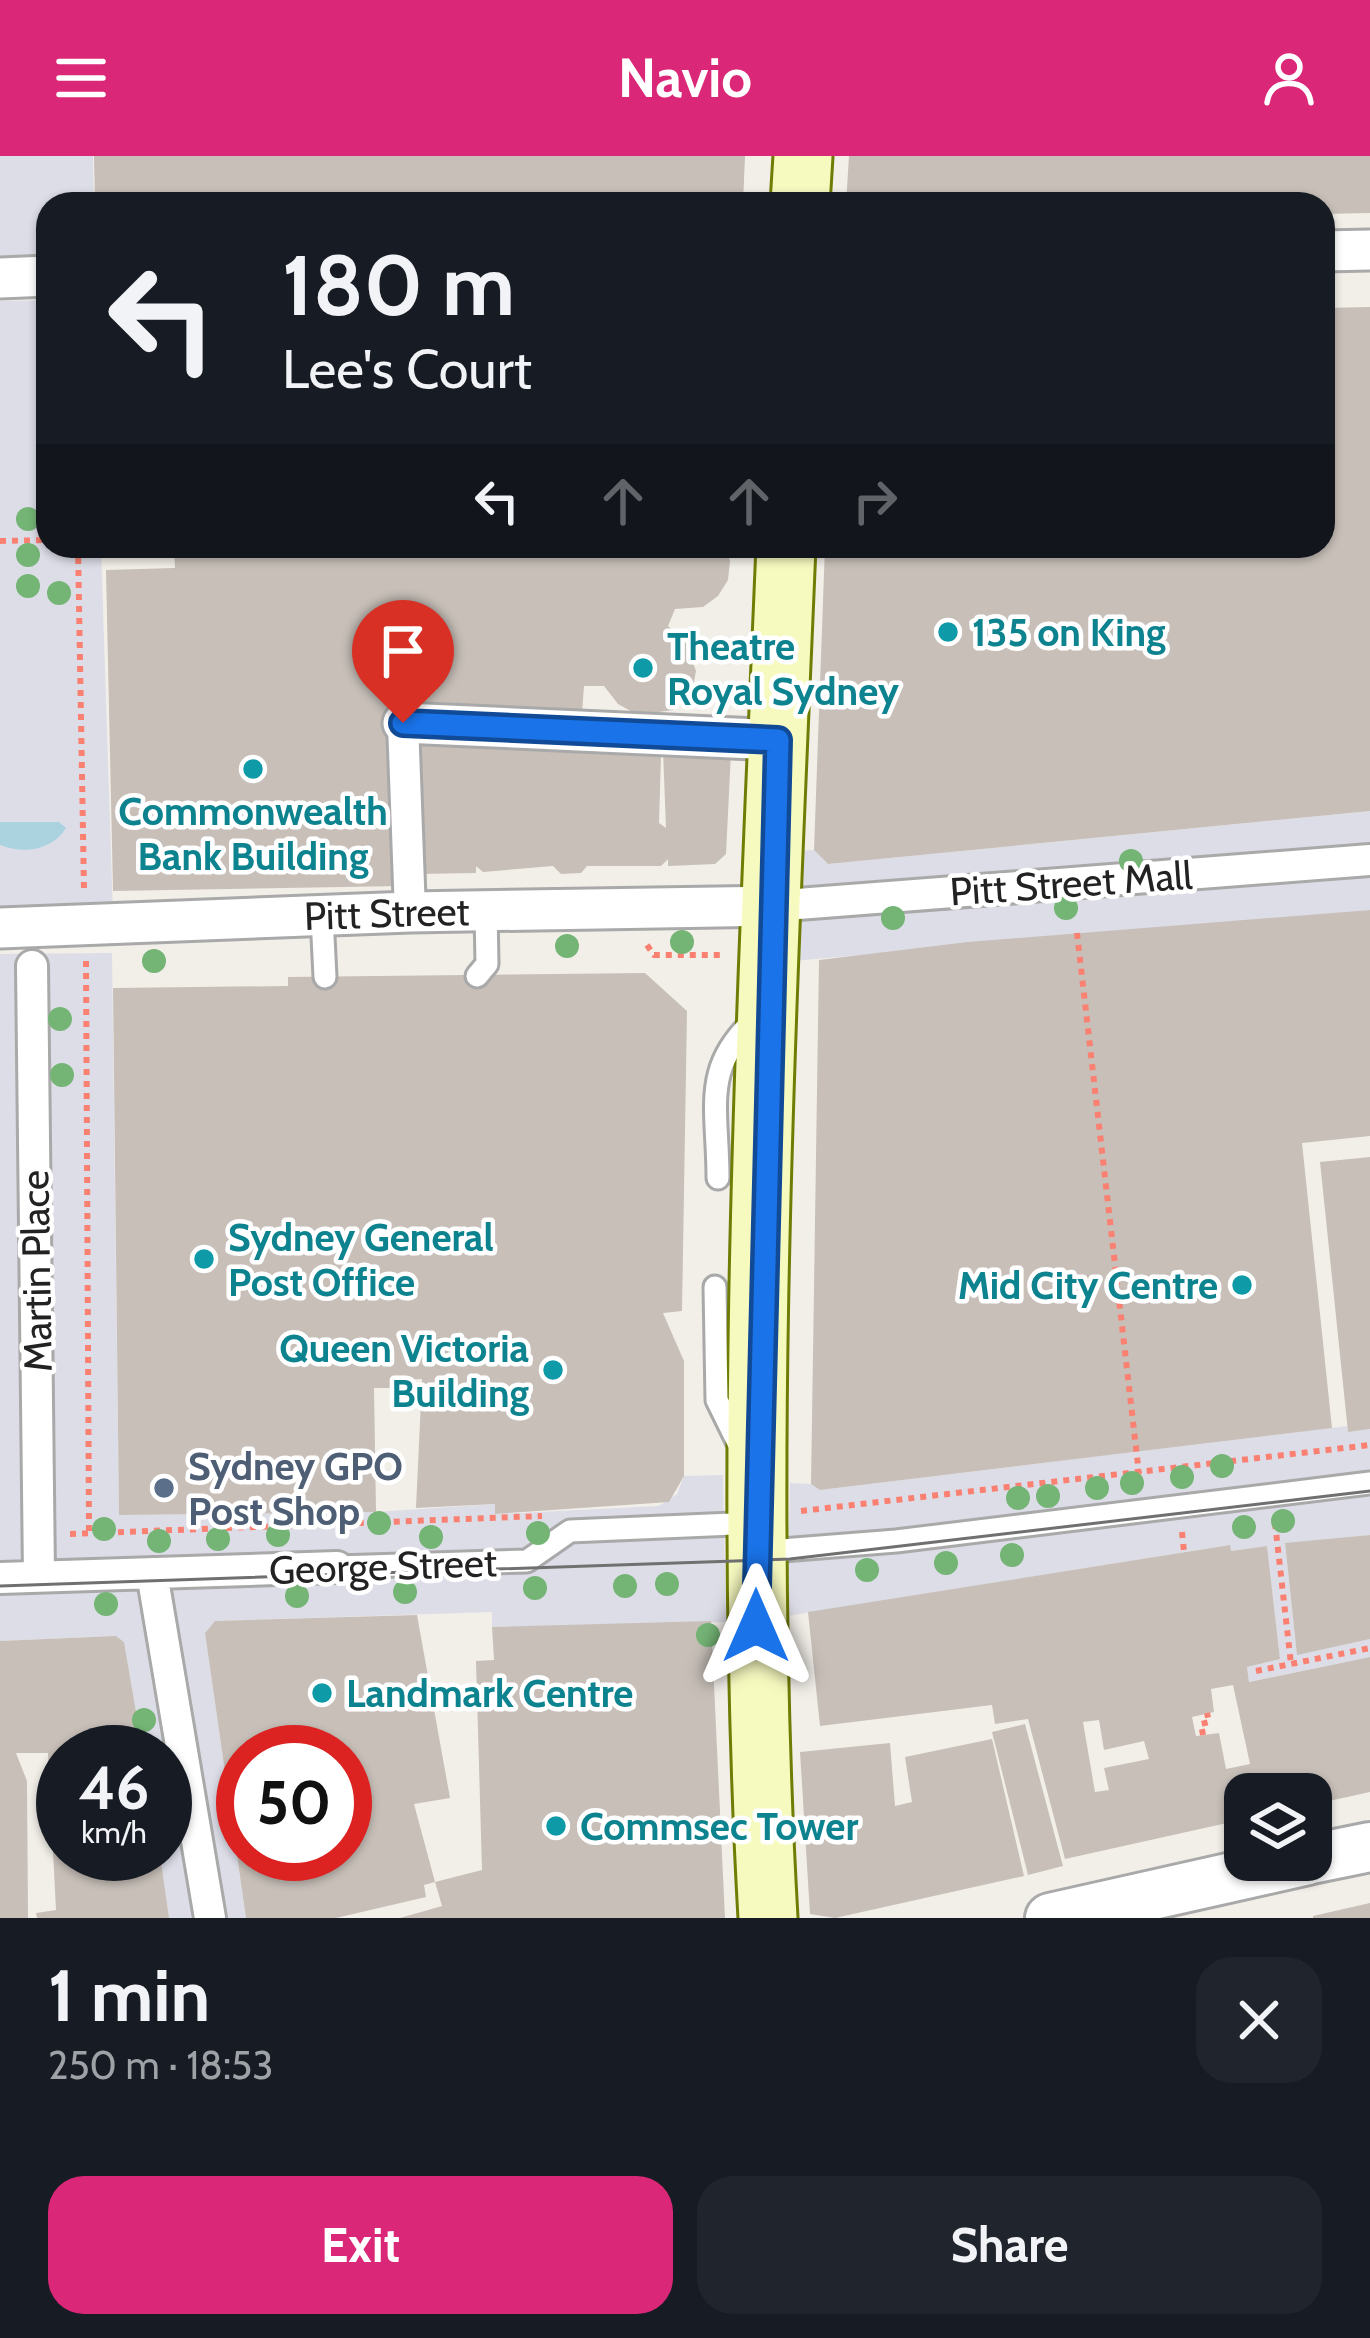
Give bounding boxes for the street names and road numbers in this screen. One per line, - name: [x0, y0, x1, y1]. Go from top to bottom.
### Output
- street label: Pitt Street Mall: [948, 851, 1194, 915]
- street label: Pitt Street: [303, 887, 470, 940]
- street label: Martin Place: [10, 1170, 62, 1372]
- street label: George Street: [268, 1538, 498, 1594]

